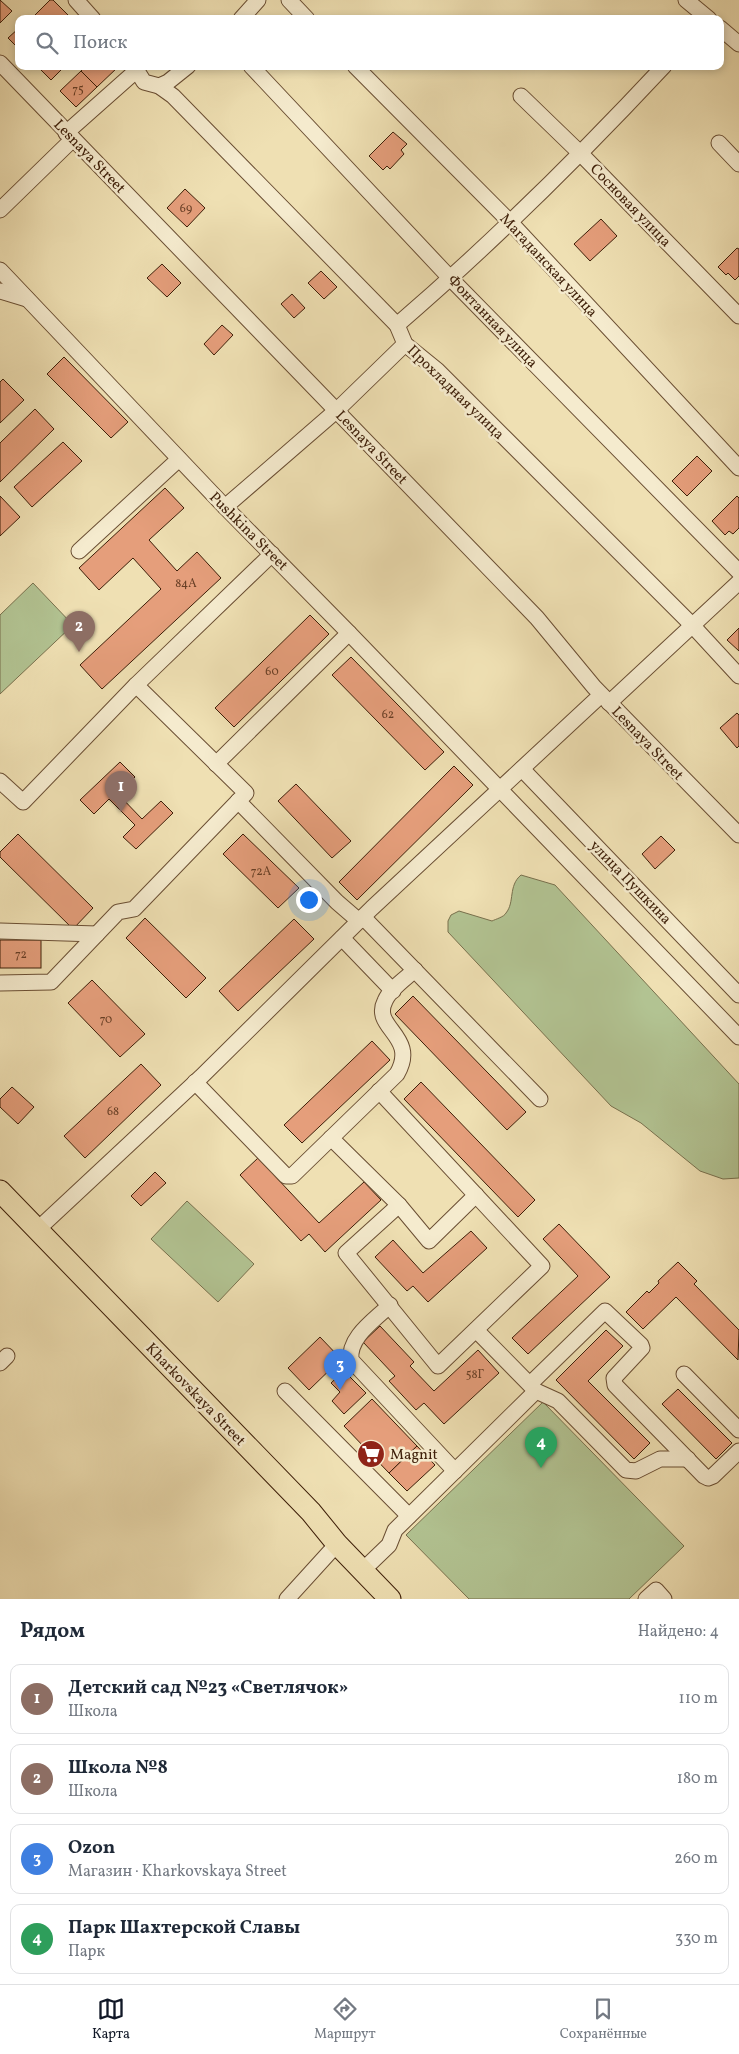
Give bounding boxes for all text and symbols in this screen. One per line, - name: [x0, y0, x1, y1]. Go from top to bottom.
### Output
- search box: [15, 15, 724, 70]
- icon: search: [33, 29, 61, 57]
- text: Поиск: [73, 30, 127, 56]
- house number: 75: [72, 82, 84, 98]
- street label: Lesnaya Street: [48, 115, 130, 199]
- street label: Сосновая улица: [585, 160, 675, 252]
- house number: 69: [180, 201, 192, 217]
- street label: Магаданская улица: [494, 210, 602, 322]
- street label: Фонтанная улица: [442, 271, 542, 373]
- street label: Прохладная улица: [402, 341, 508, 445]
- street label: Lesnaya Street: [330, 406, 412, 490]
- street label: Pushkina Street: [204, 488, 292, 576]
- house number: 84А: [175, 576, 197, 592]
- pin: 2: [63, 611, 95, 652]
- house number: 60: [265, 664, 279, 680]
- street label: Lesnaya Street: [606, 702, 688, 786]
- house number: 62: [382, 707, 394, 723]
- pin: 1: [105, 771, 137, 812]
- street label: улица Пушкина: [584, 836, 676, 930]
- house number: 72А: [251, 864, 272, 880]
- your location: [296, 887, 322, 913]
- house number: 72: [15, 947, 27, 963]
- house number: 70: [100, 1012, 112, 1028]
- house number: 68: [107, 1104, 119, 1120]
- street label: Kharkovskaya Street: [140, 1339, 250, 1451]
- pin: 3: [324, 1349, 356, 1390]
- house number: 58Г: [466, 1367, 485, 1383]
- pin: 4: [525, 1427, 557, 1468]
- supermarket icon: Magnit: [356, 1439, 386, 1469]
- place label: Magnit: [390, 1445, 438, 1466]
- text: Рядом: [20, 1617, 85, 1646]
- text: Найдено: 4: [638, 1621, 719, 1643]
- text: Детский сад №23 «Светлячок»: [68, 1675, 348, 1701]
- text: 1: [34, 1688, 40, 1710]
- text: 110 m: [679, 1688, 718, 1710]
- text: Школа: [68, 1701, 118, 1723]
- text: Школа №8: [68, 1755, 168, 1781]
- text: 2: [33, 1768, 41, 1790]
- text: 180 m: [677, 1768, 718, 1790]
- text: Школа: [68, 1781, 118, 1803]
- text: Ozon: [68, 1835, 115, 1861]
- text: 3: [33, 1848, 41, 1870]
- text: 260 m: [674, 1848, 718, 1870]
- text: Магазин · Kharkovskaya Street: [68, 1861, 287, 1883]
- text: Парк Шахтерской Славы: [68, 1915, 300, 1941]
- text: 4: [32, 1928, 42, 1950]
- text: 330 m: [675, 1928, 718, 1950]
- text: Парк: [68, 1941, 105, 1963]
- tab: Карта: [92, 1995, 130, 2044]
- tab: Маршрут: [314, 1995, 376, 2044]
- tab: Сохранённые: [560, 1995, 647, 2044]

